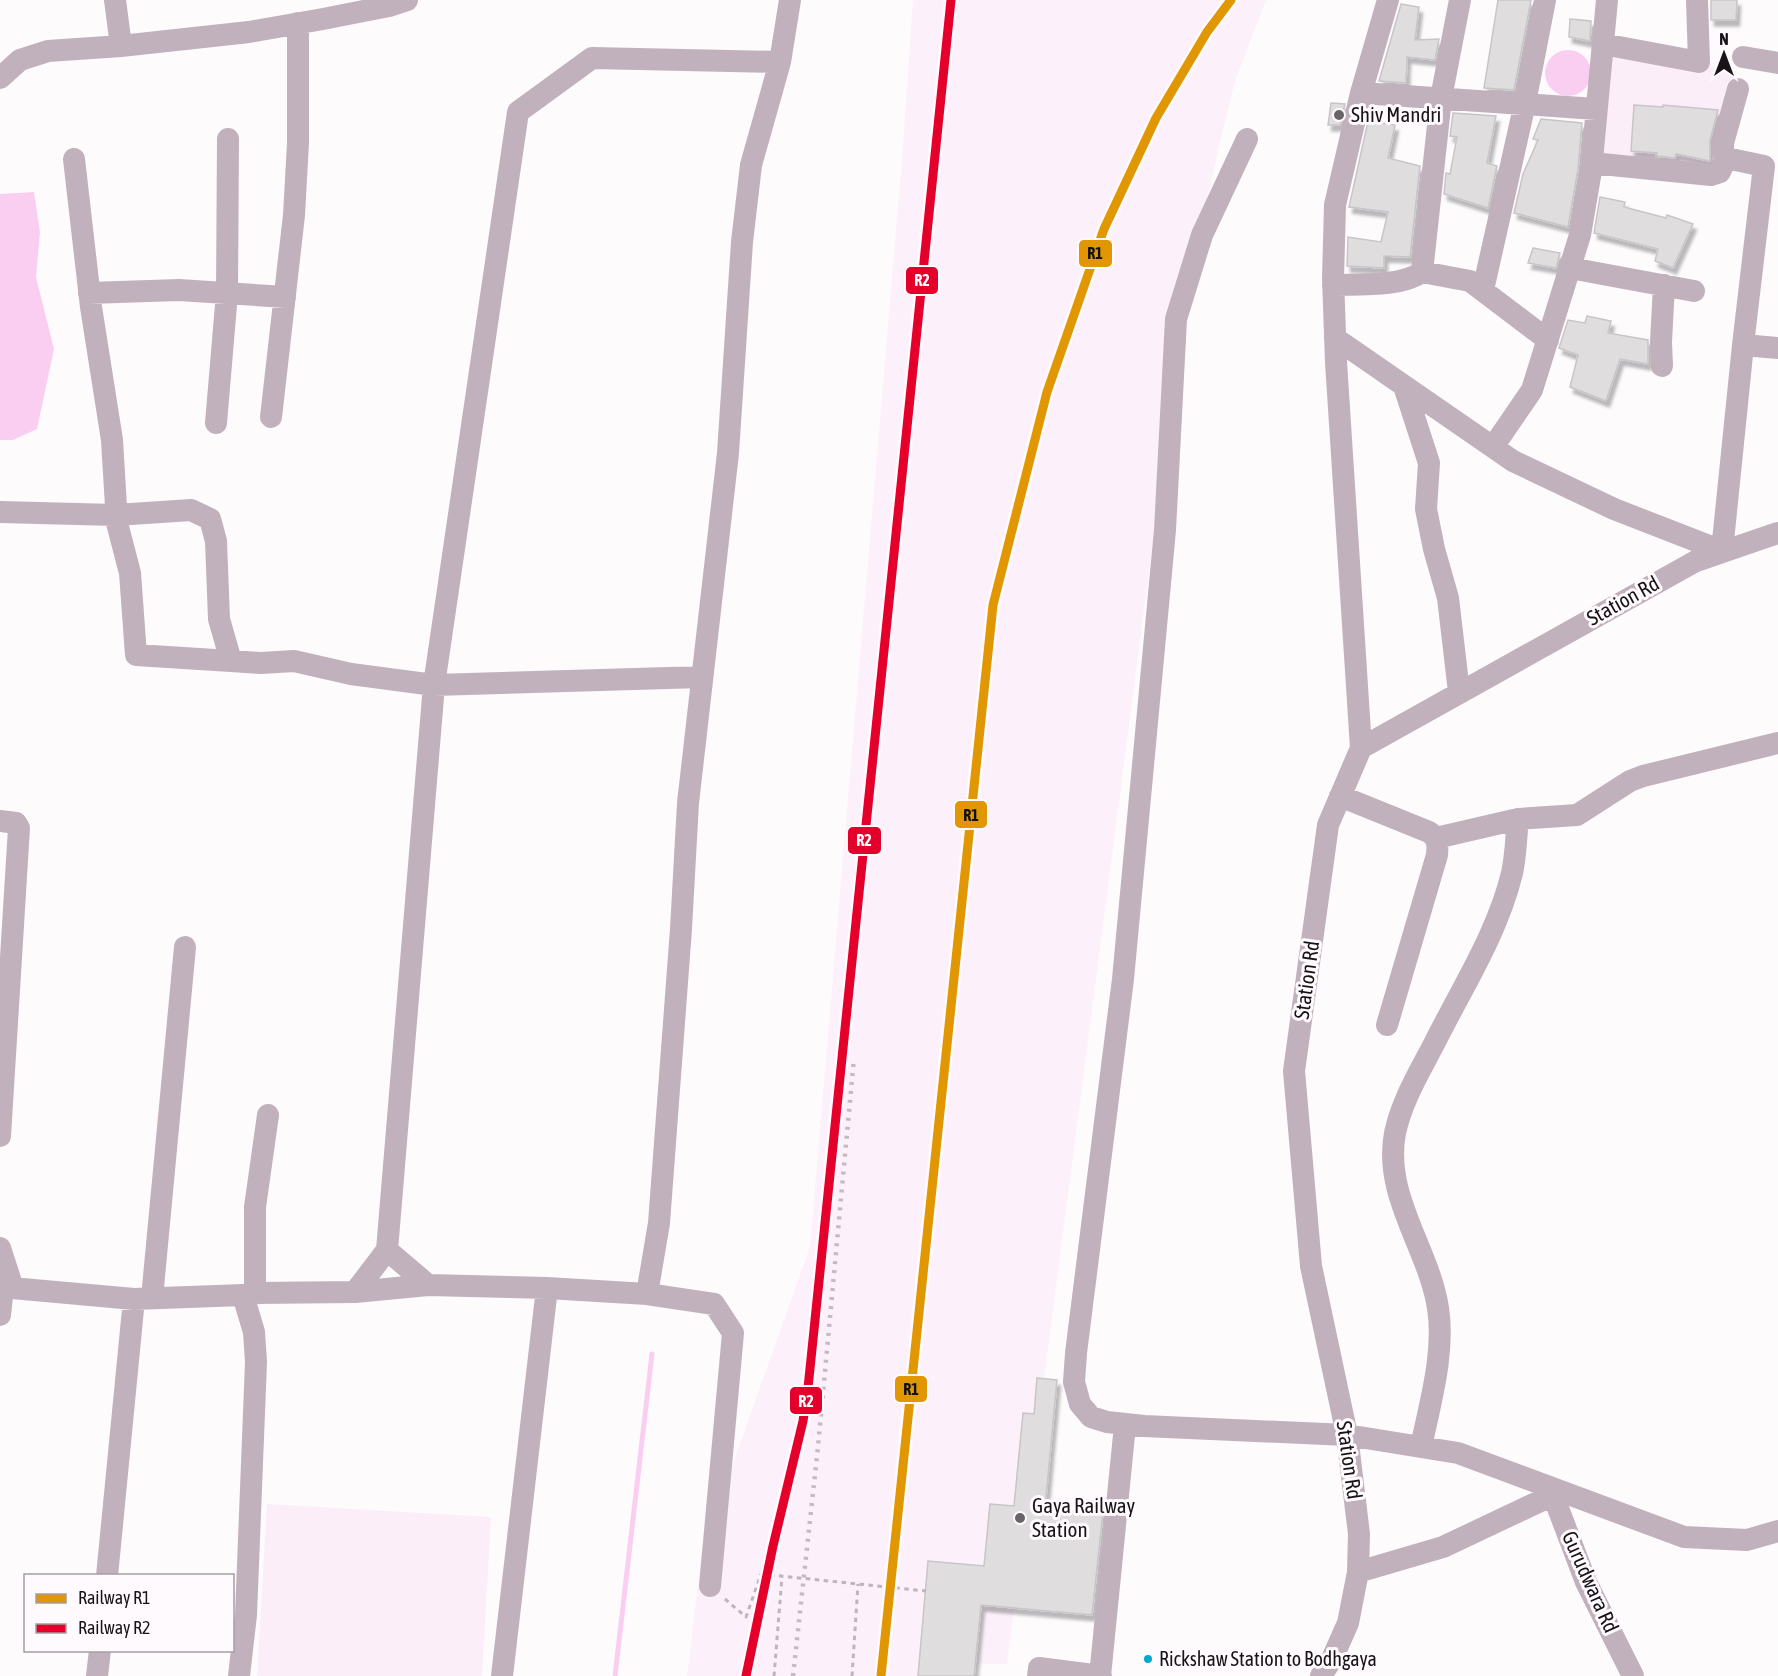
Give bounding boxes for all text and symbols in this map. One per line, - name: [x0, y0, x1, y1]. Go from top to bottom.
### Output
- north arrow: [1694, 24, 1754, 84]
- text: N: [1719, 30, 1729, 48]
- place label: Shiv Mandri: [1351, 102, 1441, 126]
- marker: Shiv Mandri: [1332, 108, 1346, 122]
- line badge: R1: [1078, 239, 1113, 268]
- text: R1: [1087, 244, 1103, 262]
- line badge: R2: [905, 266, 939, 295]
- text: R2: [914, 271, 930, 289]
- street label: Station Rd: [1582, 571, 1663, 630]
- line badge: R1: [954, 800, 988, 829]
- text: R1: [963, 806, 979, 824]
- line badge: R2: [847, 826, 882, 855]
- text: R2: [856, 831, 872, 849]
- street label: Station Rd: [1289, 939, 1323, 1021]
- line badge: R1: [894, 1375, 928, 1403]
- text: R1: [903, 1380, 919, 1398]
- line badge: R2: [789, 1386, 823, 1415]
- text: R2: [798, 1392, 814, 1410]
- street label: Station Rd: [1333, 1419, 1367, 1501]
- place label: Gaya Railway Station: [1032, 1493, 1136, 1541]
- marker: Gaya Railway Station: [1013, 1511, 1027, 1525]
- street label: Gurudwara Rd: [1558, 1527, 1624, 1636]
- legend: [24, 1574, 234, 1652]
- text: Railway R1: [78, 1587, 150, 1608]
- text: Railway R2: [78, 1617, 150, 1638]
- place label: Rickshaw Station to Bodhgaya: [1159, 1647, 1377, 1670]
- marker: Rickshaw Station to Bodhgaya: [1142, 1653, 1154, 1665]

